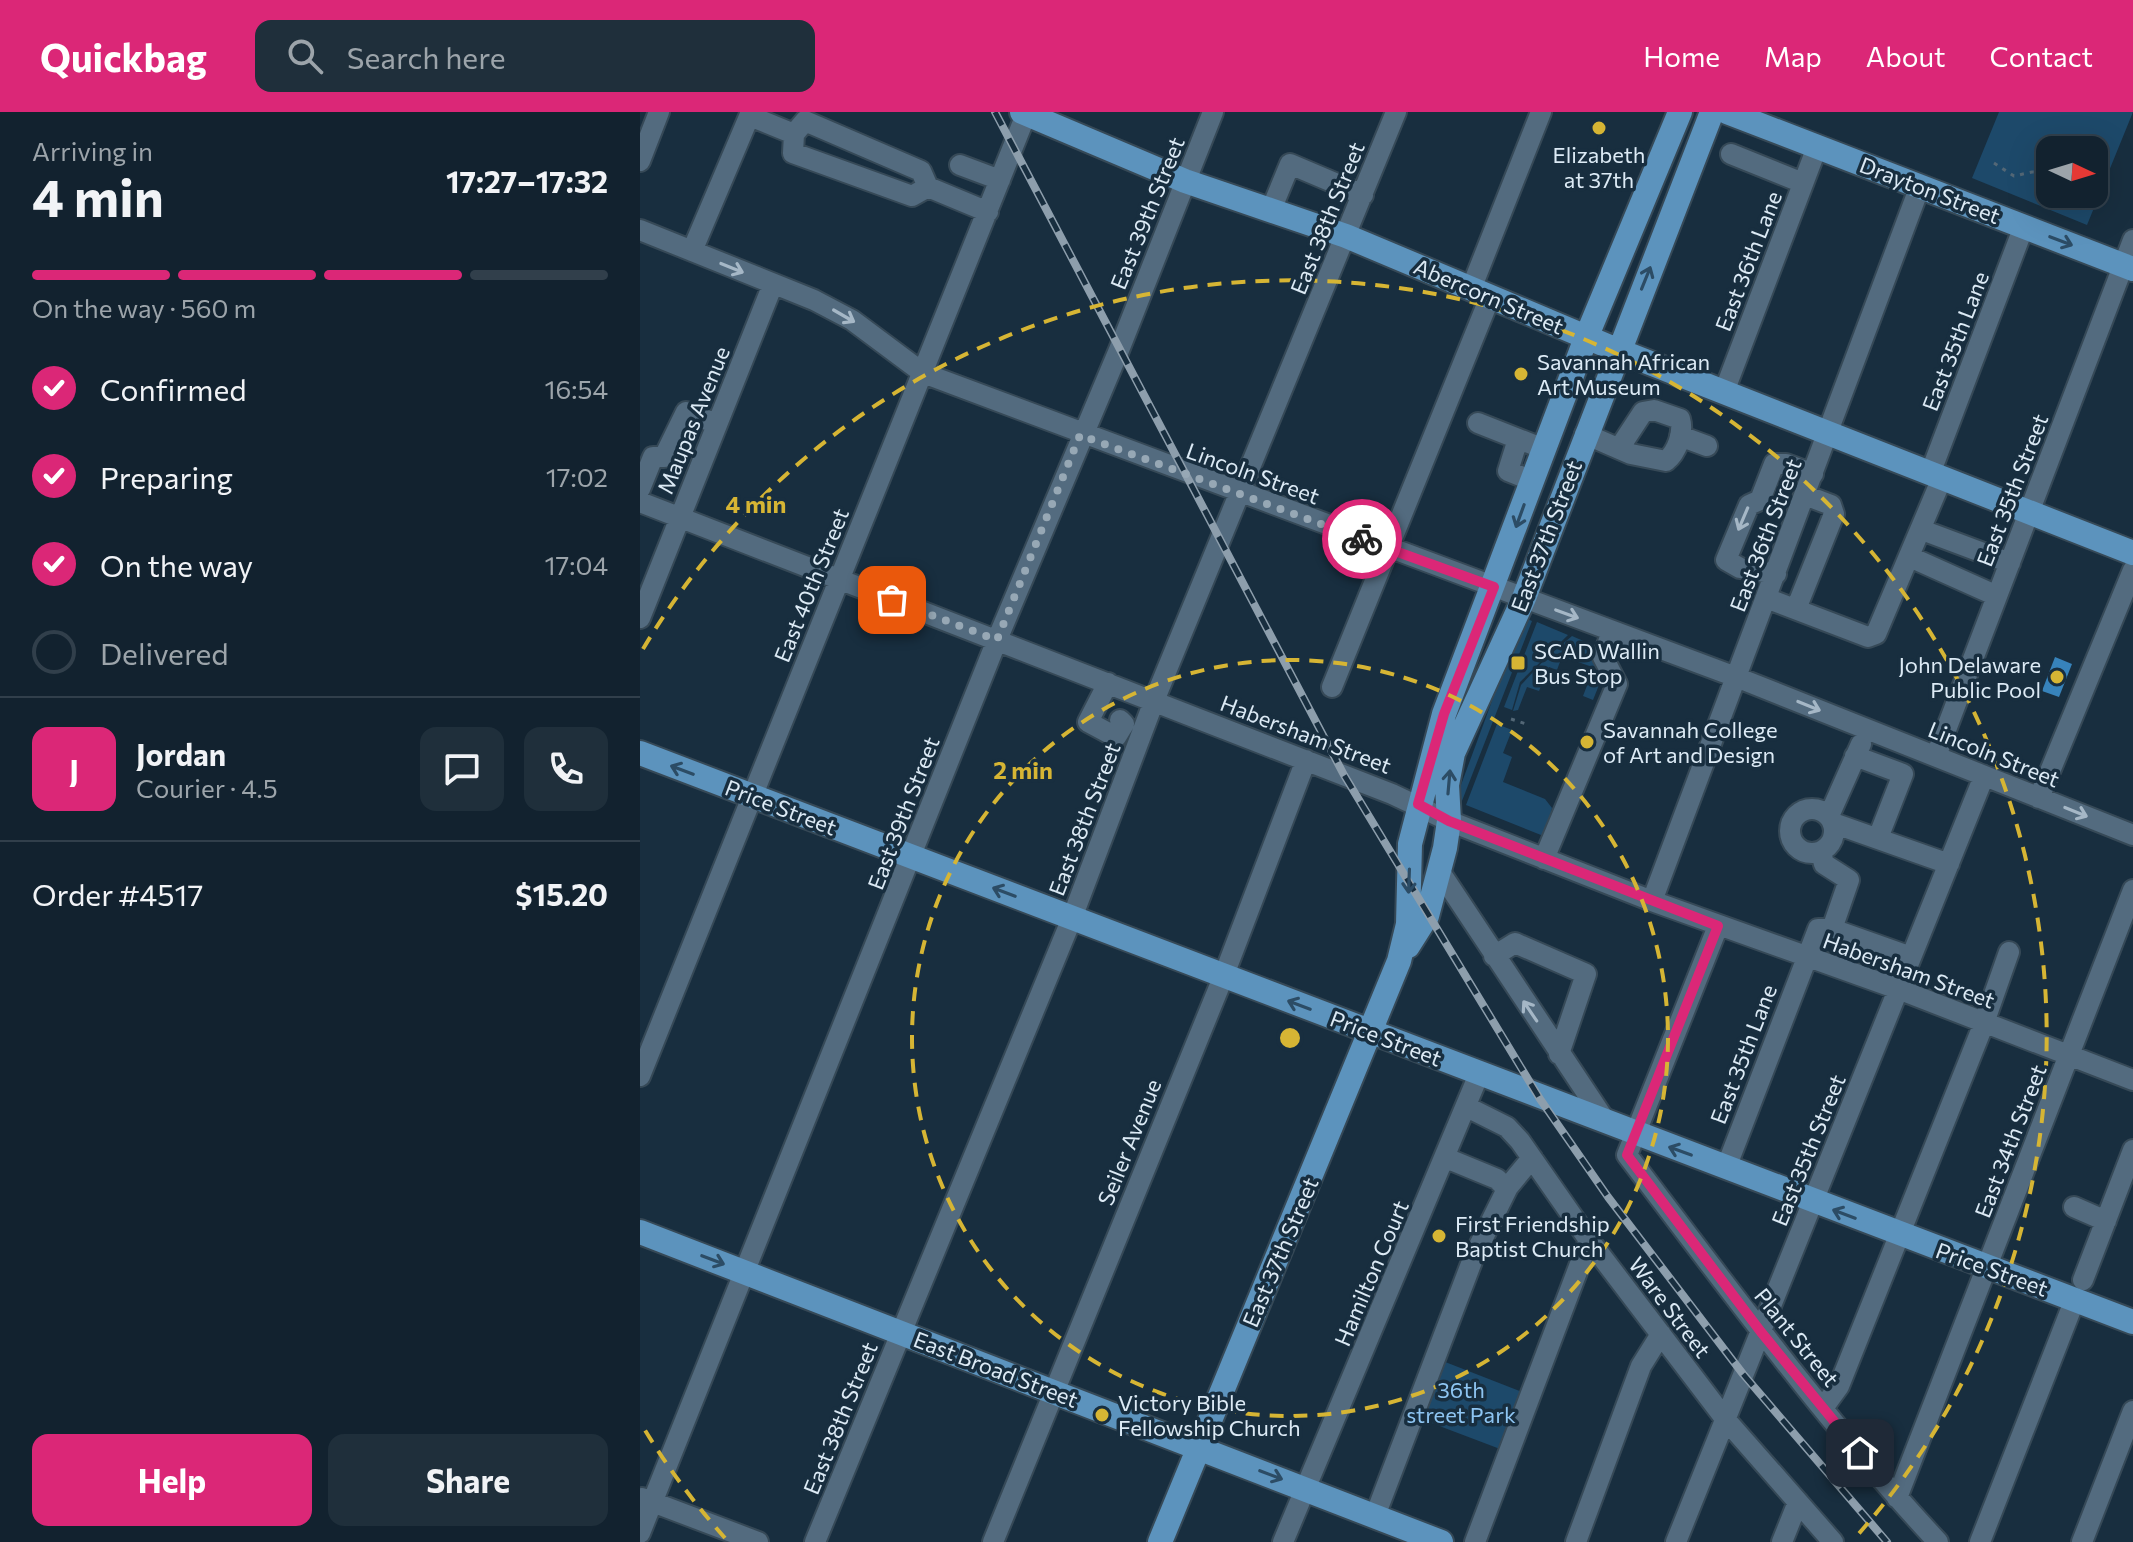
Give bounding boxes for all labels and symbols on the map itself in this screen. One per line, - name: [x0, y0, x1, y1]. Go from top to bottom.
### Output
- marker: Elizabeth at 37th: [1590, 119, 1608, 137]
- street label: East 39th Street: [1104, 133, 1190, 293]
- north arrow: [2036, 136, 2108, 208]
- street label: East 38th Street: [1284, 138, 1370, 298]
- place label: Elizabeth at 37th: [1553, 141, 1645, 193]
- street label: Drayton Street: [1856, 151, 2004, 229]
- street label: East 36th Lane: [1709, 187, 1787, 335]
- one-way arrow: [2048, 235, 2073, 249]
- street label: Abercorn Street: [1410, 252, 1568, 340]
- one-way arrow: [719, 261, 744, 276]
- one-way arrow: [1640, 266, 1654, 291]
- street label: East 35th Lane: [1916, 268, 1994, 414]
- one-way arrow: [832, 308, 855, 324]
- street label: Maupas Avenue: [651, 342, 735, 498]
- place label: Savannah African Art Museum: [1537, 348, 1710, 400]
- marker: Savannah African Art Museum: [1512, 365, 1530, 383]
- street label: East 35th Street: [1971, 410, 2053, 570]
- street label: Lincoln Street: [1183, 436, 1323, 510]
- street label: East 36th Street: [1723, 455, 1807, 615]
- street label: East 37th Street: [1505, 457, 1587, 615]
- text: 4 min: [726, 489, 786, 518]
- courier: [1322, 499, 1402, 579]
- one-way arrow: [1512, 503, 1526, 528]
- street label: East 40th Street: [768, 504, 854, 666]
- one-way arrow: [1735, 506, 1750, 530]
- pin: [858, 566, 926, 634]
- one-way arrow: [1554, 608, 1579, 622]
- place label: SCAD Wallin Bus Stop: [1534, 637, 1660, 689]
- place label: John Delaware Public Pool: [1898, 651, 2041, 703]
- marker: SCAD Wallin Bus Stop: [1509, 654, 1527, 672]
- marker: John Delaware Public Pool: [2048, 668, 2066, 686]
- street label: Habersham Street: [1217, 689, 1395, 779]
- one-way arrow: [1796, 700, 1821, 714]
- street label: Lincoln Street: [1924, 715, 2064, 793]
- place label: Savannah College of Art and Design: [1603, 716, 1778, 768]
- street label: East 39th Street: [861, 733, 945, 893]
- marker: Savannah College of Art and Design: [1578, 733, 1596, 751]
- street label: East 38th Street: [1042, 739, 1126, 899]
- text: 2 min: [993, 755, 1053, 784]
- one-way arrow: [670, 762, 695, 776]
- one-way arrow: [1442, 770, 1457, 796]
- street label: Price Street: [721, 773, 841, 841]
- one-way arrow: [2063, 806, 2088, 821]
- one-way arrow: [1401, 867, 1417, 894]
- one-way arrow: [992, 884, 1017, 898]
- street label: Habersham Street: [1819, 926, 1999, 1014]
- street label: East 35th Lane: [1704, 981, 1782, 1127]
- one-way arrow: [1287, 997, 1312, 1011]
- one-way arrow: [1522, 1001, 1539, 1023]
- street label: Price Street: [1326, 1004, 1446, 1072]
- centre of rings: [1276, 1024, 1304, 1052]
- street label: East 34th Street: [1968, 1061, 2052, 1221]
- street label: East 35th Street: [1765, 1070, 1851, 1230]
- street label: Seiler Avenue: [1091, 1075, 1167, 1209]
- one-way arrow: [1668, 1143, 1693, 1158]
- street label: East 37th Street: [1236, 1173, 1324, 1331]
- street label: Hamilton Court: [1328, 1196, 1414, 1350]
- one-way arrow: [1832, 1206, 1857, 1220]
- place label: First Friendship Baptist Church: [1455, 1210, 1610, 1262]
- marker: First Friendship Baptist Church: [1430, 1227, 1448, 1245]
- street label: Price Street: [1932, 1236, 2052, 1302]
- street label: Ware Street: [1623, 1251, 1717, 1363]
- one-way arrow: [700, 1254, 725, 1268]
- street label: Plant Street: [1749, 1282, 1845, 1392]
- street label: East Broad Street: [910, 1325, 1082, 1413]
- street label: East 38th Street: [797, 1338, 883, 1498]
- park label: 36th street Park: [1406, 1376, 1516, 1428]
- place label: Victory Bible Fellowship Church: [1118, 1389, 1301, 1441]
- marker: Victory Bible Fellowship Church: [1093, 1406, 1111, 1424]
- pin: [1826, 1419, 1894, 1487]
- one-way arrow: [1258, 1469, 1283, 1483]

